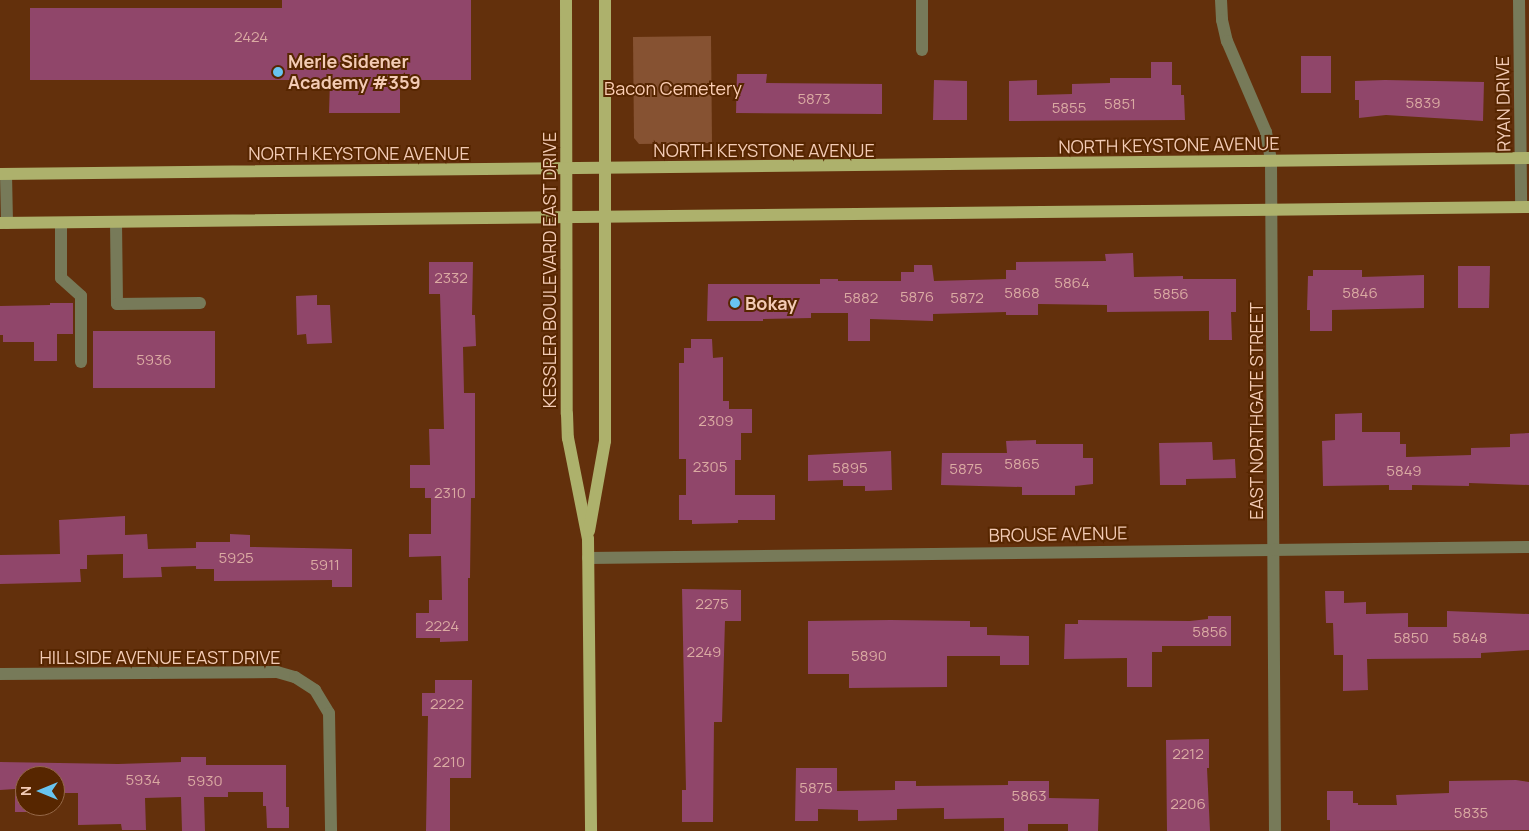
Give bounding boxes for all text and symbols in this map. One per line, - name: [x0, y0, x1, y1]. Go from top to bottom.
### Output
- house number: 2424: [234, 28, 268, 46]
- place label: Merle Sidener Academy #359: [288, 51, 421, 94]
- street label: RYAN DRIVE: [1491, 56, 1515, 152]
- marker: Merle Sidener Academy #359: [272, 66, 284, 78]
- park label: Bacon Cemetery: [604, 77, 742, 99]
- house number: 5873: [797, 90, 831, 108]
- house number: 5839: [1406, 94, 1440, 112]
- house number: 5851: [1104, 95, 1136, 113]
- house number: 5855: [1052, 99, 1086, 117]
- street label: KESSLER BOULEVARD EAST DRIVE: [538, 131, 560, 409]
- street label: NORTH KEYSTONE AVENUE: [1058, 132, 1280, 158]
- street label: NORTH KEYSTONE AVENUE: [653, 139, 875, 161]
- street label: NORTH KEYSTONE AVENUE: [248, 142, 470, 164]
- house number: 2332: [434, 269, 468, 287]
- house number: 5864: [1054, 274, 1090, 292]
- house number: 5868: [1004, 284, 1040, 302]
- house number: 5846: [1342, 284, 1378, 302]
- house number: 5856: [1153, 285, 1189, 303]
- house number: 5876: [900, 288, 934, 306]
- house number: 5882: [844, 289, 878, 307]
- house number: 5872: [950, 289, 984, 307]
- place label: Bokay: [745, 292, 797, 314]
- marker: Bokay: [729, 297, 741, 309]
- street label: EAST NORTHGATE STREET: [1245, 302, 1267, 520]
- house number: 5936: [136, 351, 172, 369]
- house number: 2309: [698, 412, 734, 430]
- house number: 5865: [1004, 455, 1040, 473]
- house number: 2305: [693, 458, 727, 476]
- house number: 5895: [832, 459, 868, 477]
- house number: 5875: [949, 460, 983, 478]
- house number: 5849: [1386, 462, 1422, 480]
- house number: 2310: [434, 484, 466, 502]
- street label: BROUSE AVENUE: [988, 522, 1128, 546]
- house number: 5925: [218, 549, 254, 567]
- house number: 5911: [310, 556, 340, 574]
- house number: 2275: [695, 595, 729, 613]
- house number: 2224: [425, 617, 459, 635]
- house number: 5856: [1192, 623, 1228, 641]
- house number: 5850: [1393, 629, 1429, 647]
- house number: 5848: [1453, 629, 1487, 647]
- house number: 2249: [687, 643, 721, 661]
- street label: HILLSIDE AVENUE EAST DRIVE: [39, 646, 281, 668]
- house number: 5890: [851, 647, 887, 665]
- house number: 2222: [430, 695, 464, 713]
- house number: 2212: [1172, 745, 1204, 763]
- house number: 2210: [433, 753, 465, 771]
- north arrow: [15, 766, 65, 816]
- house number: 5934: [125, 771, 161, 789]
- house number: 5930: [187, 772, 223, 790]
- house number: 5875: [799, 779, 833, 797]
- text: N: [16, 786, 35, 796]
- house number: 5863: [1012, 787, 1046, 805]
- house number: 2206: [1170, 795, 1206, 813]
- house number: 5835: [1454, 804, 1488, 822]

